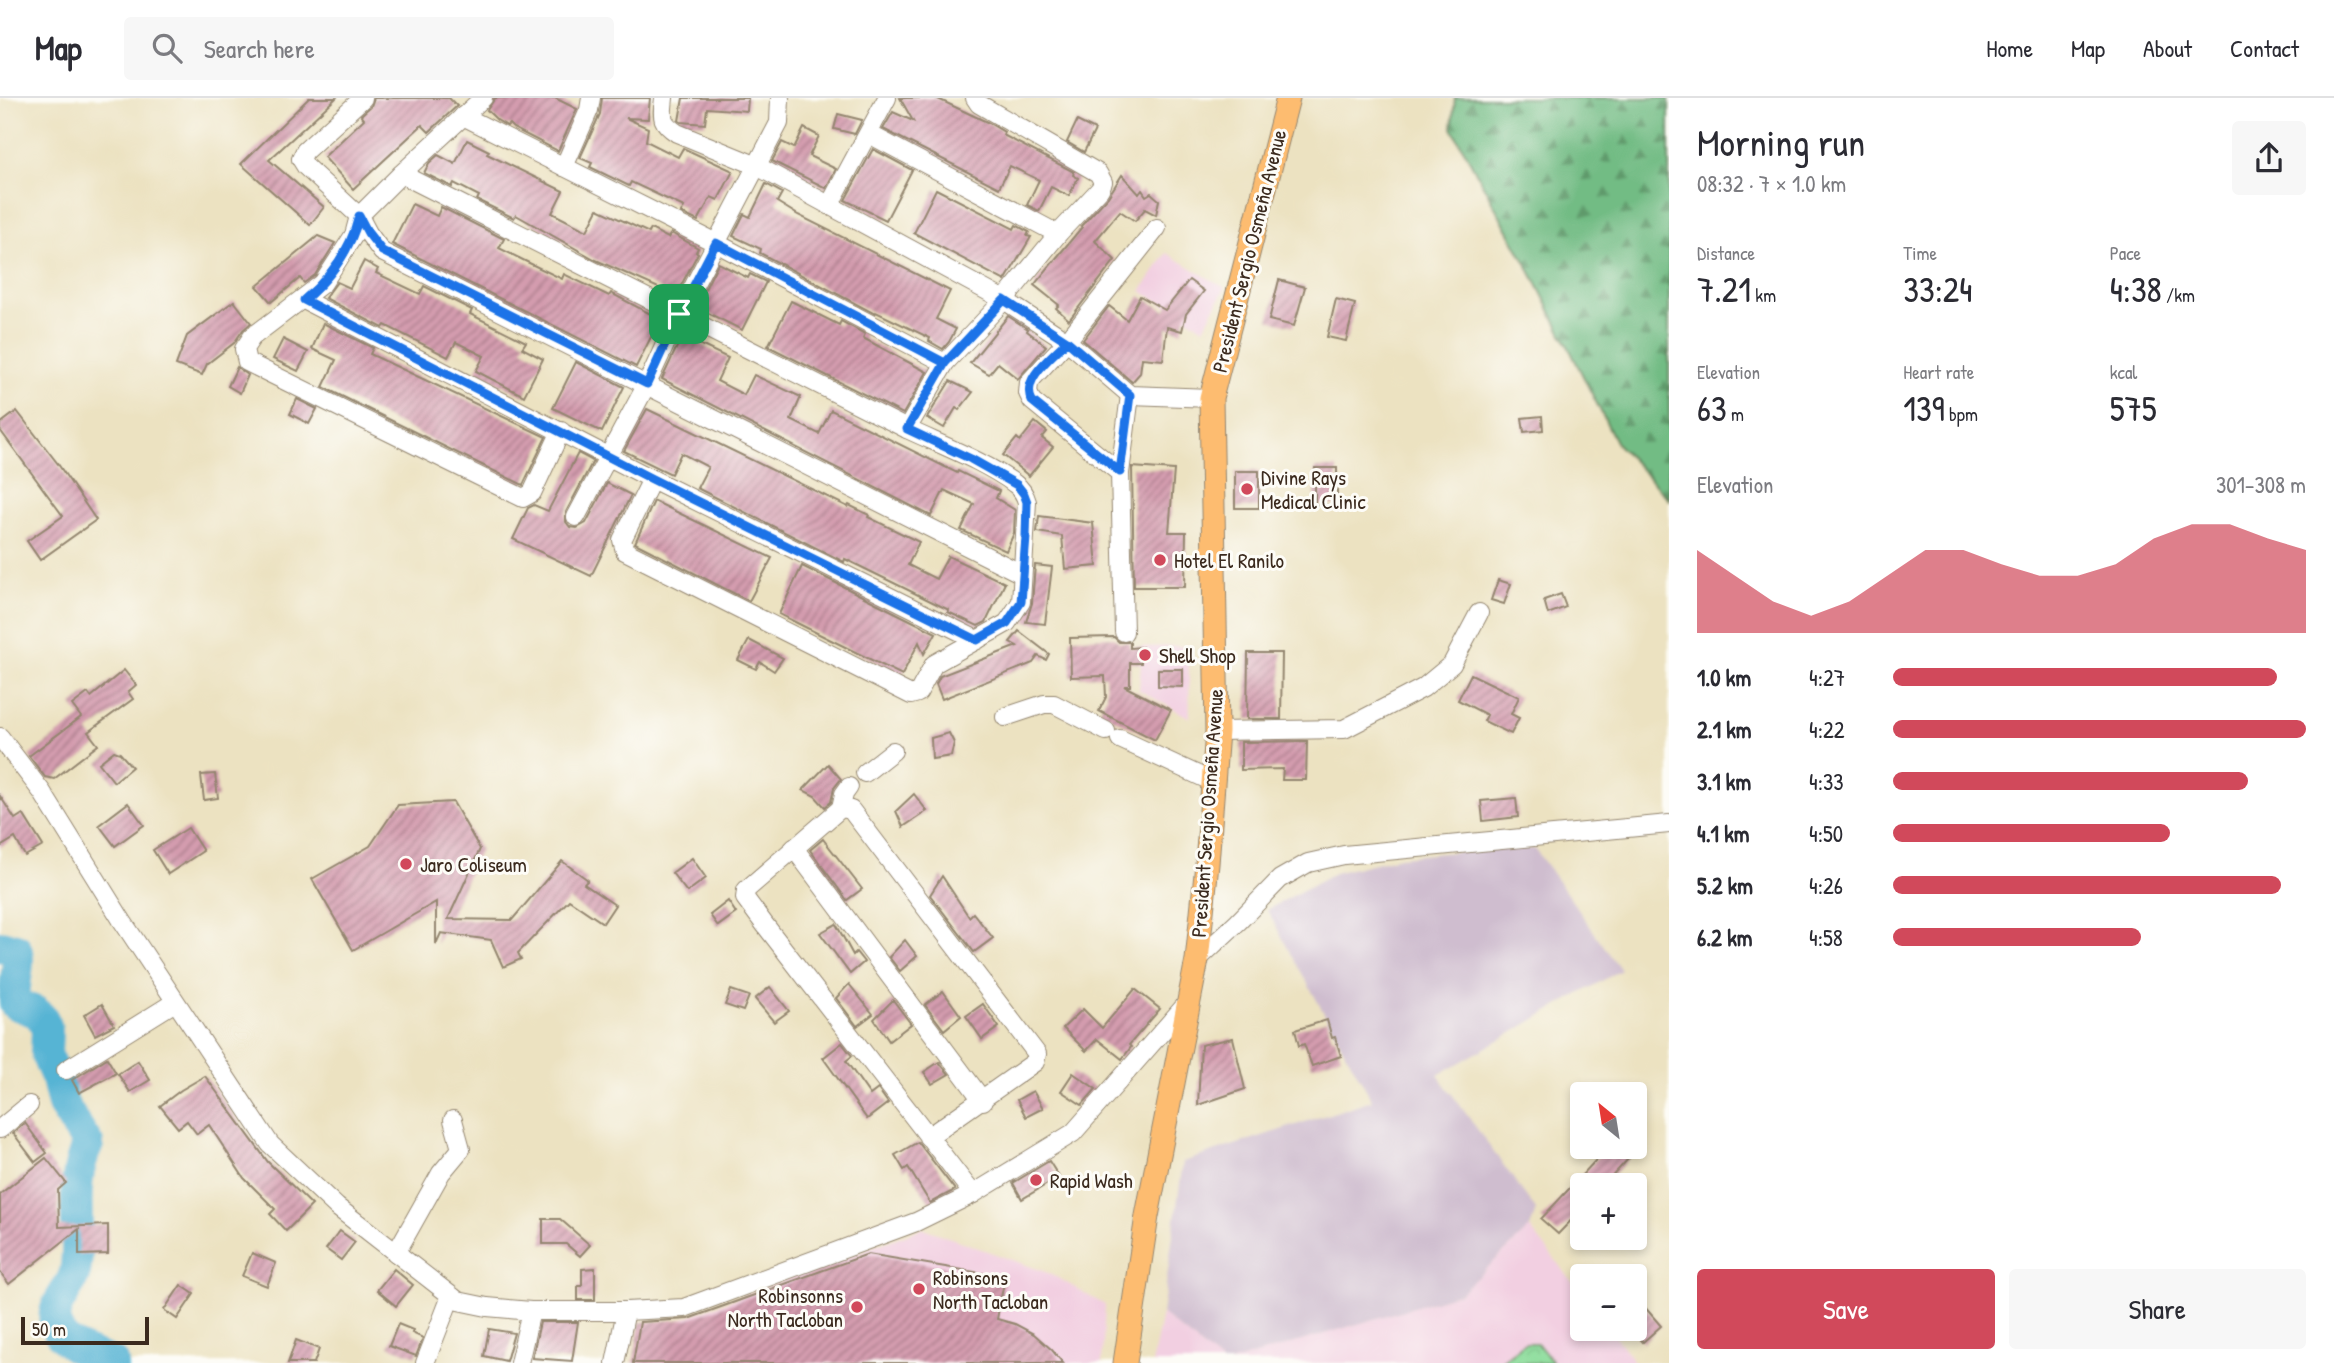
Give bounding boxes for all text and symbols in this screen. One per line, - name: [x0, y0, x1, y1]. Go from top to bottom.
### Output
- search box: [124, 17, 614, 80]
- text: Map: [35, 26, 82, 70]
- icon: search: [148, 29, 186, 67]
- text: Search here: [204, 31, 315, 66]
- text: Home: [1986, 32, 2033, 64]
- text: Map: [2071, 32, 2105, 64]
- text: About: [2143, 32, 2192, 64]
- text: Contact: [2230, 32, 2299, 64]
- text: Morning run: [1697, 116, 1865, 168]
- button: share: [2232, 121, 2306, 195]
- street label: President Sergio Osmeña Avenue: [1205, 127, 1293, 375]
- text: 08:32 · 7 × 1.0 km: [1697, 168, 1846, 199]
- text: Distance: [1697, 240, 1755, 266]
- text: Time: [1903, 240, 1937, 266]
- text: Pace: [2110, 240, 2141, 266]
- text: 7.21: [1697, 266, 1751, 313]
- text: 33:24: [1903, 266, 1972, 313]
- text: 4:38: [2110, 266, 2162, 313]
- text: km: [1751, 282, 1776, 308]
- text: /km: [2162, 282, 2195, 308]
- pin: [649, 284, 709, 344]
- icon: arrive: [660, 295, 698, 333]
- text: Elevation: [1697, 359, 1760, 385]
- text: Heart rate: [1903, 359, 1974, 385]
- text: kcal: [2110, 359, 2137, 385]
- text: 63: [1697, 385, 1727, 432]
- text: 139: [1903, 385, 1945, 432]
- text: 575: [2110, 385, 2157, 432]
- text: m: [1727, 401, 1744, 427]
- text: bpm: [1945, 401, 1978, 427]
- place label: Divine Rays Medical Clinic: [1261, 463, 1367, 516]
- text: Elevation: [1697, 469, 1773, 500]
- text: 301–308 m: [2216, 469, 2306, 500]
- marker: Divine Rays Medical Clinic: [1239, 481, 1255, 497]
- place label: Hotel El Ranilo: [1174, 546, 1284, 575]
- marker: Hotel El Ranilo: [1152, 552, 1168, 568]
- place label: Shell Shop: [1159, 641, 1236, 670]
- marker: Shell Shop: [1137, 647, 1153, 663]
- text: 1.0 km: [1697, 662, 1751, 693]
- text: 4:27: [1809, 662, 1845, 693]
- street label: President Sergio Osmeña Avenue: [1184, 688, 1230, 938]
- text: 2.1 km: [1697, 714, 1752, 745]
- text: 4:22: [1809, 714, 1845, 745]
- text: 3.1 km: [1697, 766, 1751, 797]
- text: 4:33: [1809, 766, 1844, 797]
- text: 4.1 km: [1697, 818, 1749, 849]
- text: 4:50: [1809, 818, 1843, 849]
- place label: Jaro Coliseum: [420, 850, 527, 879]
- marker: Jaro Coliseum: [398, 856, 414, 872]
- text: 5.2 km: [1697, 870, 1753, 901]
- text: 4:26: [1809, 870, 1843, 901]
- text: 6.2 km: [1697, 922, 1752, 953]
- text: 4:58: [1809, 922, 1843, 953]
- north arrow: [1570, 1082, 1647, 1158]
- map controls: [1570, 1082, 1647, 1341]
- place label: Rapid Wash: [1050, 1166, 1133, 1195]
- marker: Rapid Wash: [1028, 1172, 1044, 1188]
- button: +: [1570, 1173, 1647, 1250]
- place label: Robinsons North Tacloban: [933, 1263, 1048, 1316]
- button: −: [1570, 1264, 1647, 1341]
- button: Save: [1697, 1269, 1995, 1349]
- button: Share: [2009, 1269, 2306, 1349]
- place label: Robinsonns North Tacloban: [728, 1281, 843, 1334]
- marker: Robinsons North Tacloban: [911, 1281, 927, 1297]
- marker: Robinsonns North Tacloban: [849, 1299, 865, 1315]
- scale bar: [21, 1314, 149, 1346]
- text: 50 m: [32, 1316, 66, 1342]

